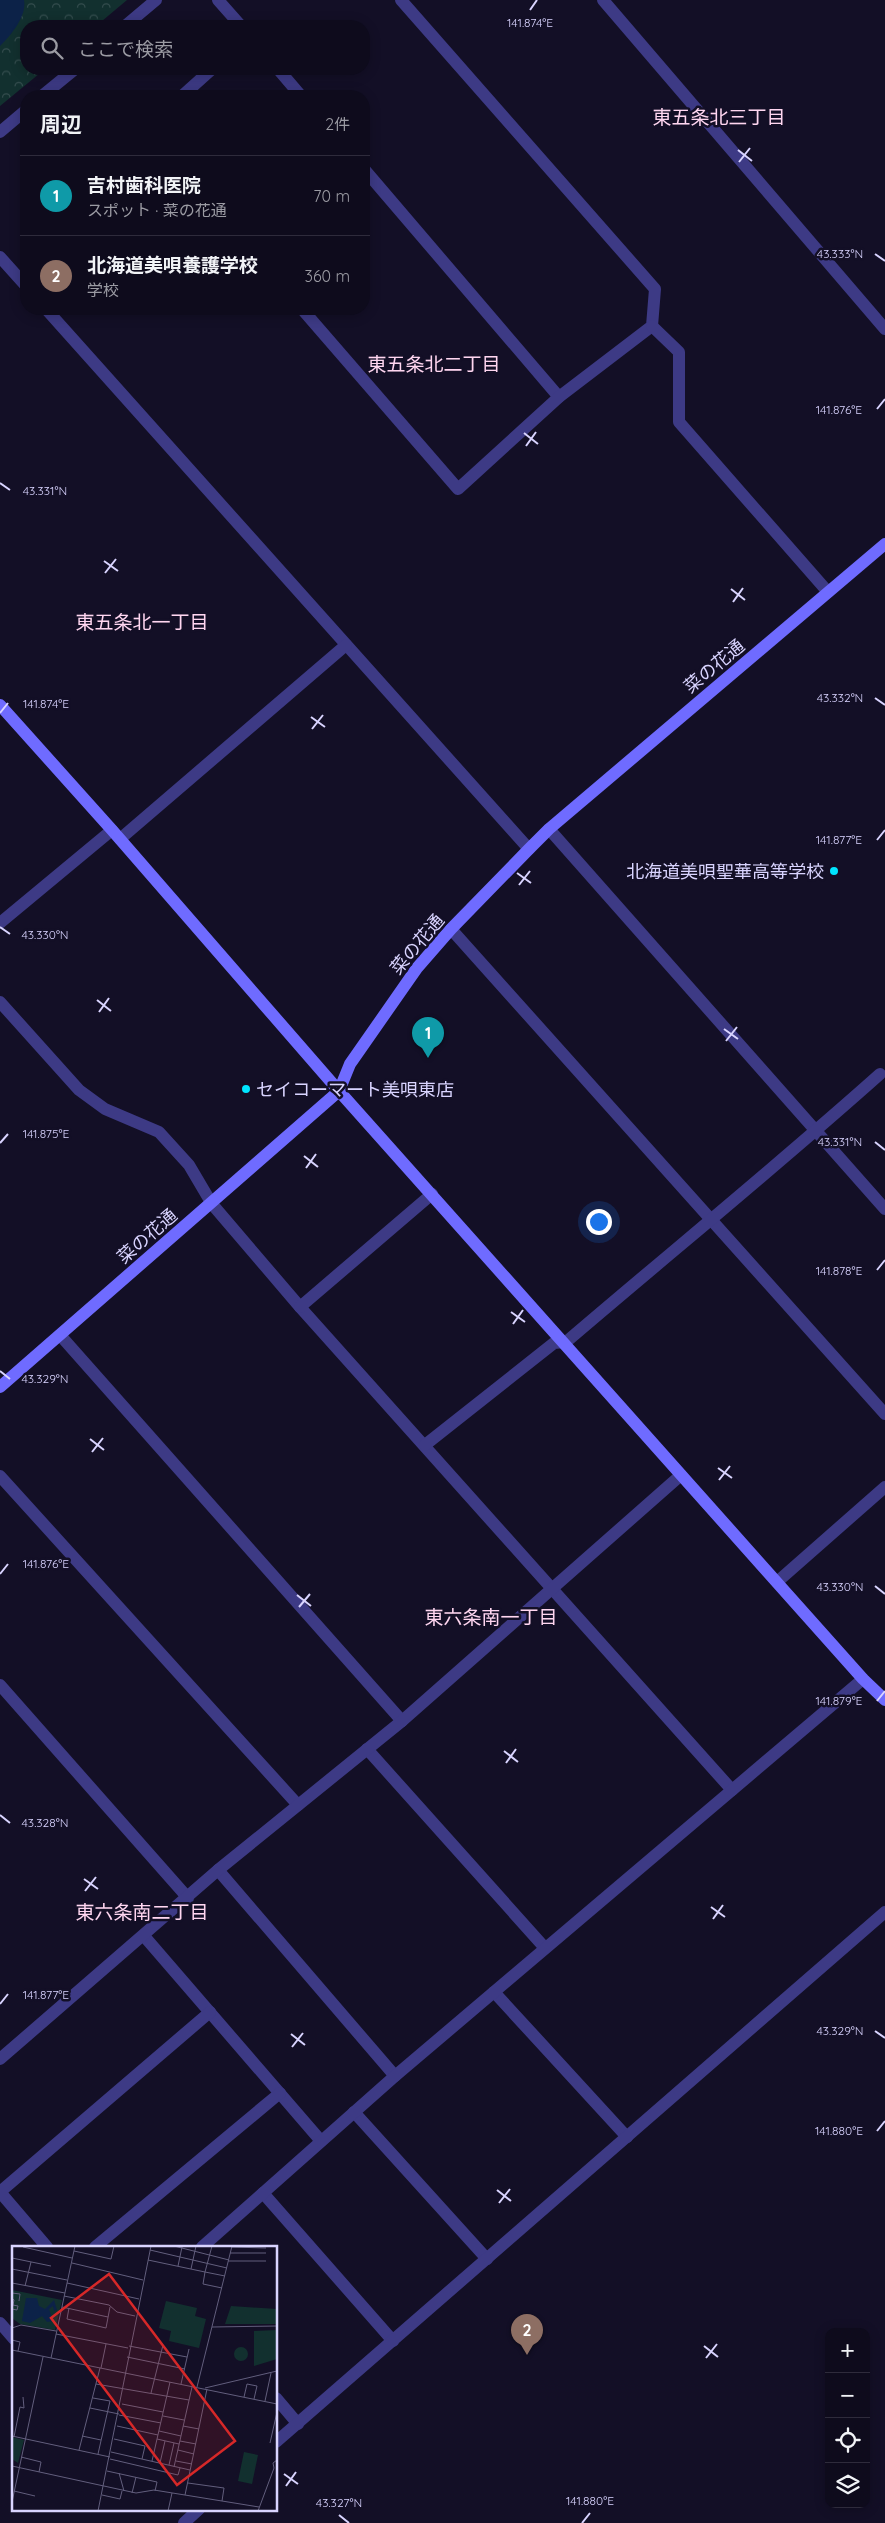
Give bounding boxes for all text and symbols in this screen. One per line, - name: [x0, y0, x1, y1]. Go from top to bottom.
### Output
- text: 141.874°E: [507, 15, 553, 30]
- search box: [20, 20, 370, 75]
- icon: search: [38, 34, 66, 62]
- text: ここで検索: [78, 37, 173, 61]
- district label: 東五条北三丁目: [652, 105, 786, 129]
- text: 周辺: [40, 111, 82, 137]
- text: 2件: [325, 114, 350, 134]
- text: 吉村歯科医院: [87, 173, 201, 197]
- text: 1: [53, 186, 59, 206]
- text: 70 m: [313, 186, 350, 206]
- text: スポット · 菜の花通: [87, 200, 227, 220]
- text: 43.333°N: [817, 246, 863, 261]
- text: 北海道美唄養護学校: [87, 253, 258, 277]
- text: 2: [51, 266, 61, 286]
- text: 360 m: [305, 266, 350, 286]
- text: 学校: [87, 280, 119, 300]
- district label: 東五条北二丁目: [367, 352, 501, 376]
- text: 141.876°E: [816, 402, 862, 417]
- text: 43.331°N: [23, 483, 67, 498]
- district label: 東五条北一丁目: [75, 610, 209, 634]
- street label: 菜の花通: [679, 634, 749, 698]
- text: 43.332°N: [817, 690, 863, 705]
- text: 141.874°E: [23, 696, 69, 711]
- text: 141.877°E: [816, 832, 862, 847]
- place label: 北海道美唄聖華高等学校: [626, 860, 824, 883]
- marker: 北海道美唄聖華高等学校: [828, 865, 840, 877]
- street label: 菜の花通: [385, 909, 449, 979]
- text: 43.330°N: [21, 927, 69, 942]
- pin: 1: [412, 1017, 444, 1058]
- place label: セイコーマート美唄東店: [256, 1078, 454, 1101]
- marker: セイコーマート美唄東店: [240, 1083, 252, 1095]
- text: 141.875°E: [23, 1126, 70, 1141]
- text: 43.331°N: [818, 1134, 862, 1149]
- street label: 菜の花通: [112, 1204, 182, 1268]
- your location: [586, 1209, 612, 1235]
- text: 141.878°E: [816, 1263, 863, 1278]
- text: 43.329°N: [21, 1371, 69, 1386]
- text: 141.876°E: [23, 1556, 69, 1571]
- text: 43.330°N: [816, 1579, 864, 1594]
- district label: 東六条南一丁目: [424, 1605, 558, 1629]
- text: 141.879°E: [816, 1693, 863, 1708]
- text: 43.328°N: [22, 1815, 68, 1830]
- district label: 東六条南二丁目: [75, 1900, 209, 1924]
- text: 141.877°E: [23, 1987, 69, 2002]
- text: 43.329°N: [816, 2023, 864, 2038]
- text: 141.880°E: [815, 2123, 863, 2138]
- inset map: [12, 2246, 278, 2510]
- pin: 2: [511, 2314, 543, 2355]
- map controls: [825, 2328, 870, 2508]
- button: +: [825, 2328, 870, 2373]
- button: −: [825, 2373, 870, 2418]
- button: locate: [825, 2418, 870, 2463]
- button: layers: [825, 2463, 870, 2508]
- text: 141.880°E: [566, 2493, 614, 2508]
- text: 43.327°N: [316, 2495, 362, 2510]

